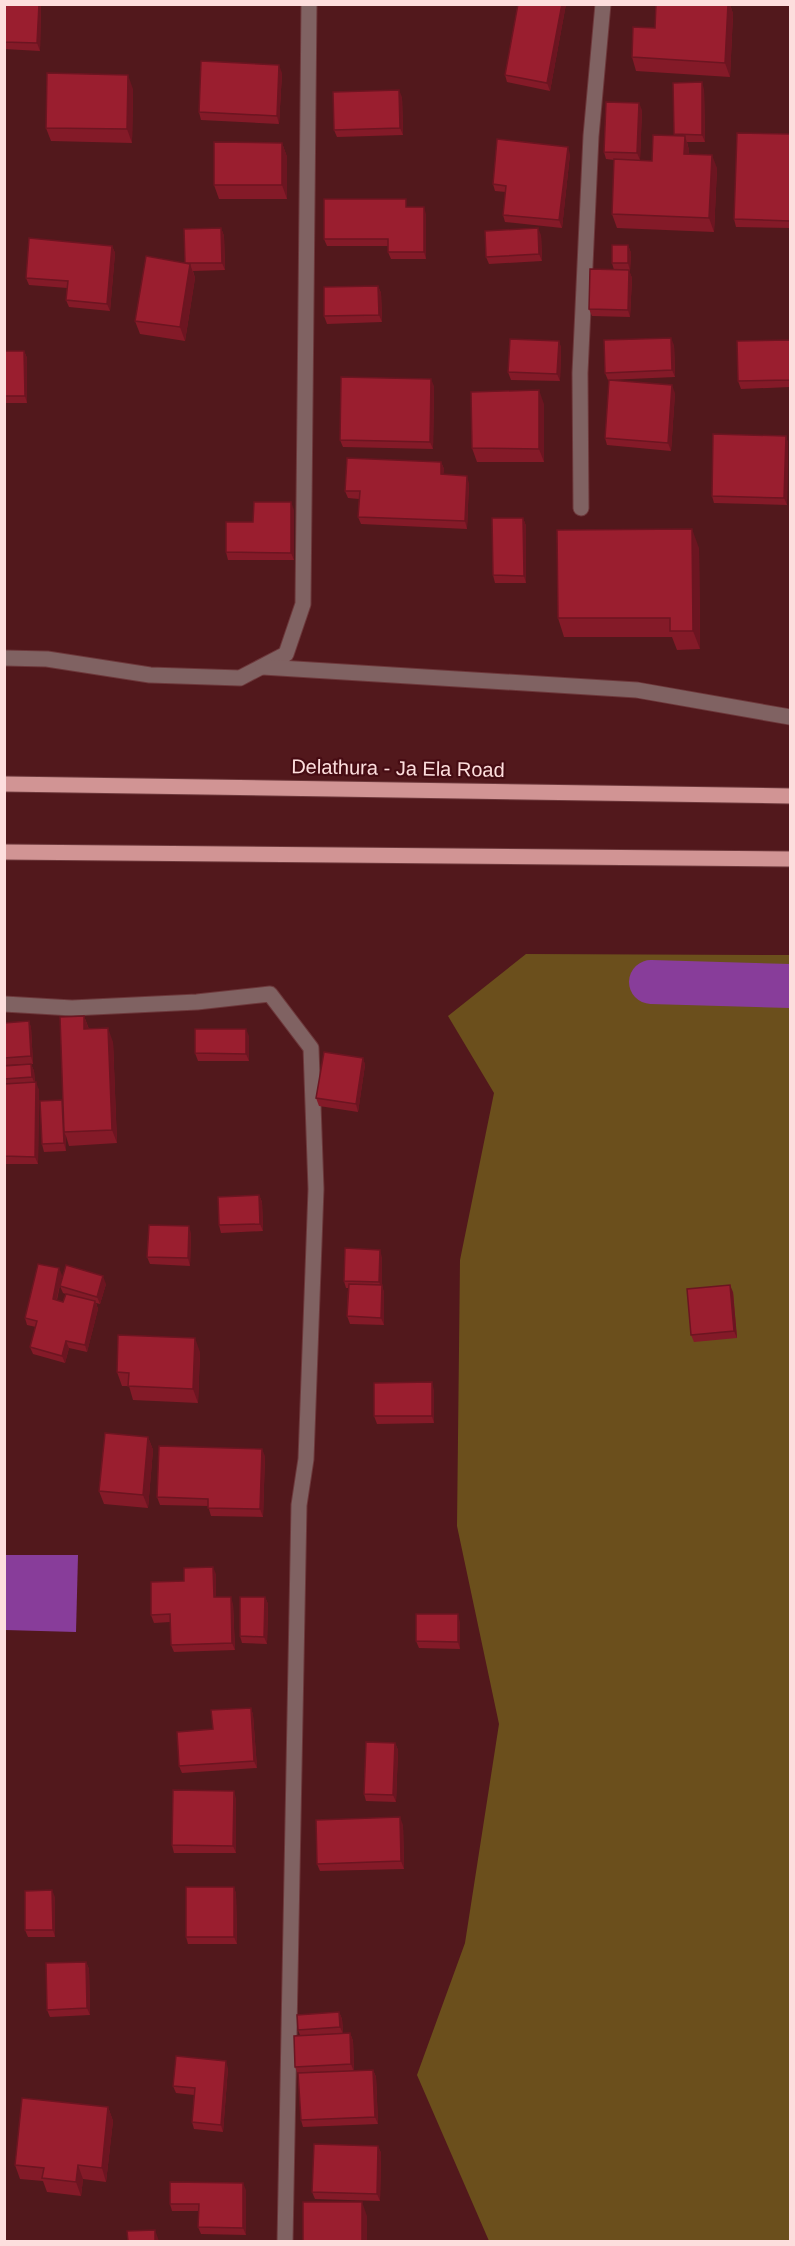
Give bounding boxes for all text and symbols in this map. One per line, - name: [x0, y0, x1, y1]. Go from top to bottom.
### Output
- street label: Delathura - Ja Ela Road: [291, 755, 505, 781]

